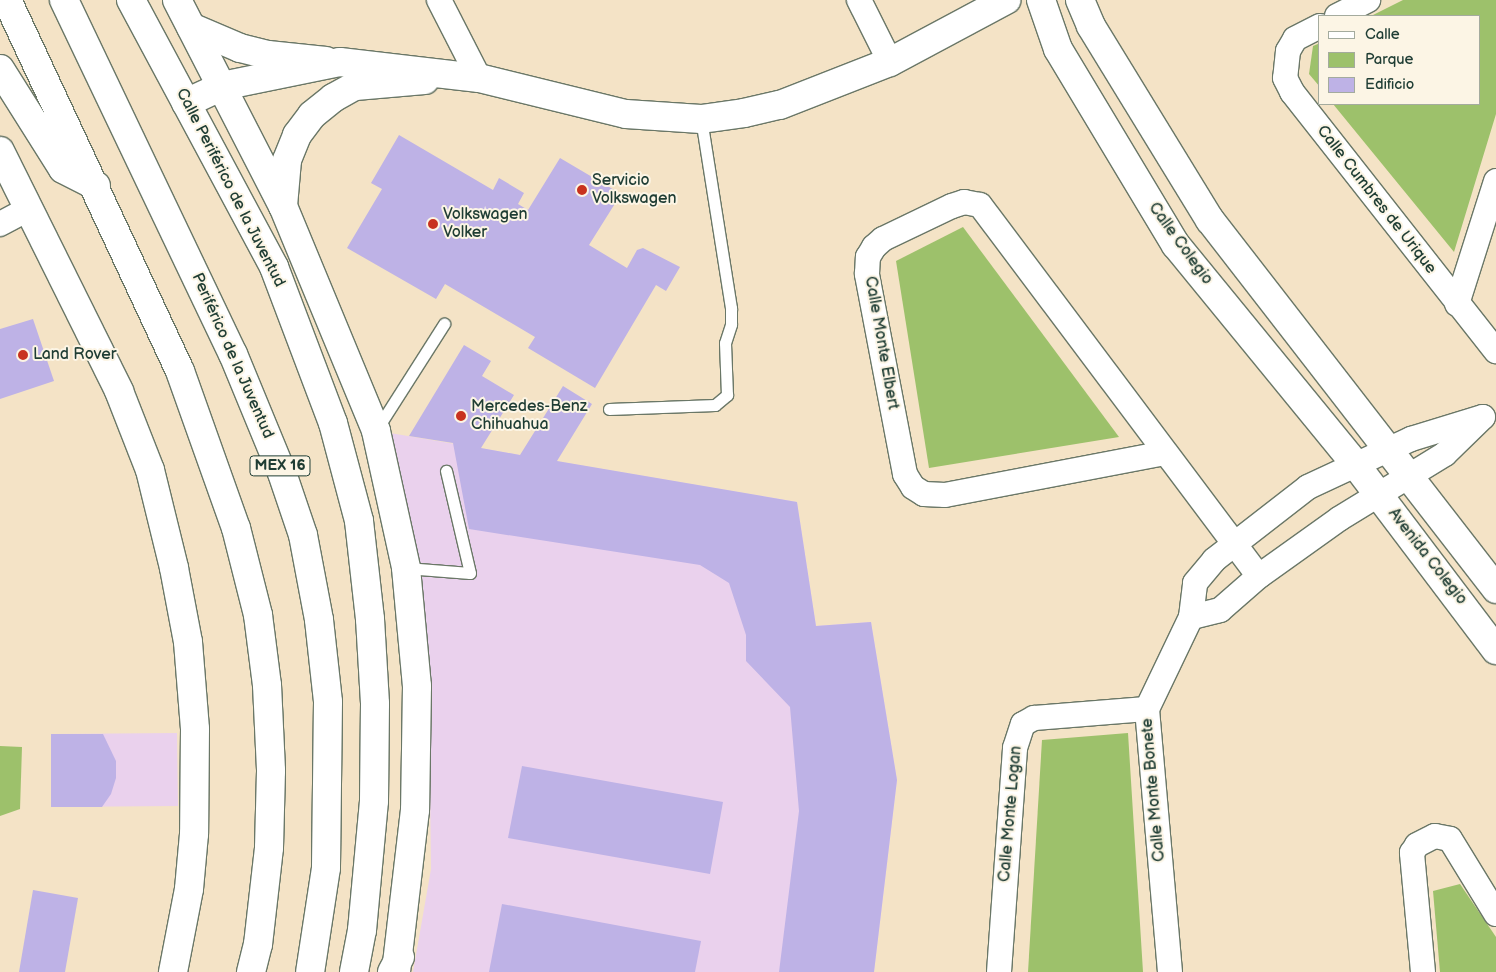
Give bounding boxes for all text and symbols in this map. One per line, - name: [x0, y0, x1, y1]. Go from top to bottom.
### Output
- legend: [1318, 15, 1481, 105]
- text: Calle: [1365, 25, 1400, 44]
- text: Parque: [1365, 50, 1413, 69]
- text: Edificio: [1365, 75, 1414, 94]
- street label: Calle Periférico de la Juventud: [171, 85, 289, 291]
- street label: Calle Cumbres de Urique: [1312, 122, 1440, 278]
- place label: Servicio Volkswagen: [592, 171, 676, 209]
- marker: Servicio Volkswagen: [576, 184, 588, 196]
- street label: Calle Colegio: [1144, 199, 1216, 289]
- place label: Volkswagen Volker: [443, 205, 527, 243]
- marker: Volkswagen Volker: [427, 218, 439, 230]
- street label: Periférico de la Juventud: [187, 270, 277, 442]
- street label: Calle Monte Elbert: [860, 275, 902, 411]
- place label: Land Rover: [33, 345, 116, 365]
- marker: Land Rover: [17, 349, 29, 361]
- place label: Mercedes-Benz Chihuahua: [471, 397, 587, 435]
- marker: Mercedes-Benz Chihuahua: [455, 410, 467, 422]
- road number: MEX 16: [249, 454, 311, 478]
- street label: Avenida Colegio: [1383, 505, 1471, 609]
- street label: Calle Monte Bonete: [1138, 717, 1170, 863]
- street label: Calle Monte Logan: [995, 745, 1027, 883]

